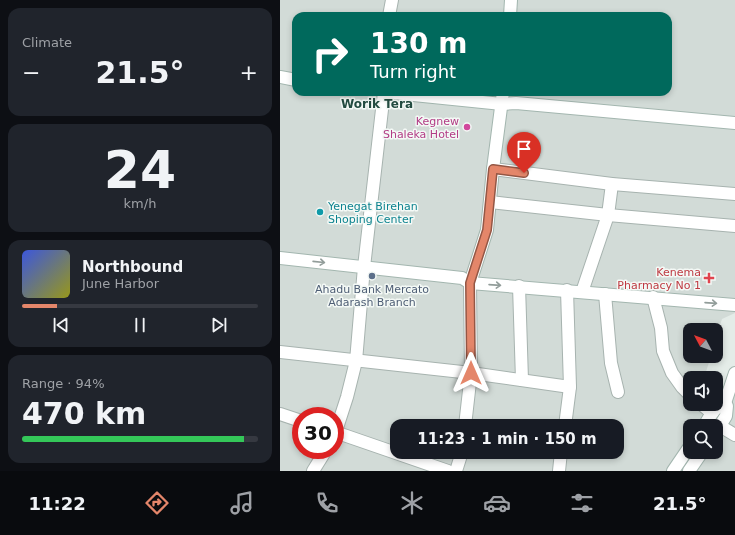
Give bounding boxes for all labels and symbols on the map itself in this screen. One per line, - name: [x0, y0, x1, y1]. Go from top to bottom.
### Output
- district label: Worik Tera: [341, 97, 413, 111]
- place label: Kegnew Shaleka Hotel: [383, 115, 459, 141]
- marker: Kegnew Shaleka Hotel: [462, 122, 472, 132]
- pin: [507, 132, 541, 173]
- place label: Yenegat Birehan Shoping Center: [327, 200, 418, 226]
- marker: Yenegat Birehan Shoping Center: [315, 207, 325, 217]
- one-way arrow: [312, 259, 325, 266]
- place label: Kenema Pharmacy No 1: [617, 266, 701, 292]
- marker: Ahadu Bank Mercato Adarash Branch: [367, 271, 377, 281]
- marker: Kenema Pharmacy No 1: [704, 273, 714, 283]
- one-way arrow: [488, 281, 501, 288]
- place label: Ahadu Bank Mercato Adarash Branch: [315, 283, 429, 309]
- one-way arrow: [704, 299, 717, 306]
- north arrow: [683, 323, 723, 363]
- position arrow: [450, 352, 492, 394]
- speed limit sign: 30: [292, 407, 344, 459]

